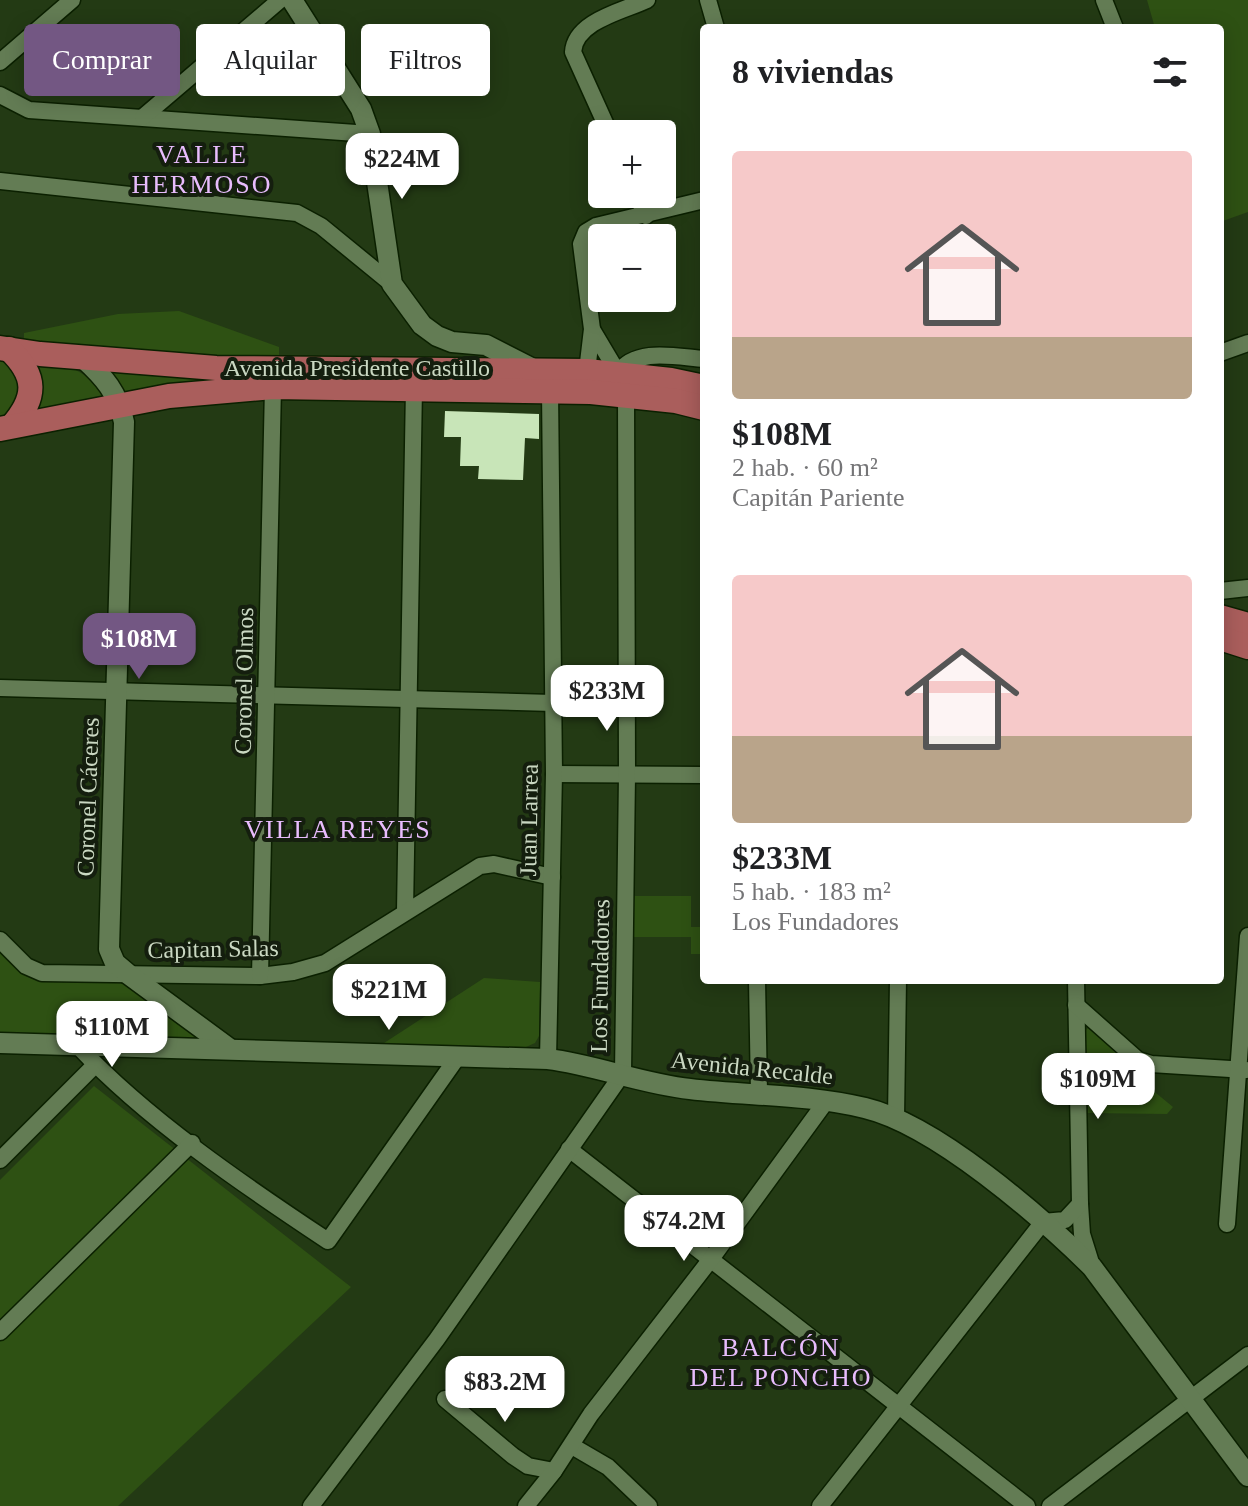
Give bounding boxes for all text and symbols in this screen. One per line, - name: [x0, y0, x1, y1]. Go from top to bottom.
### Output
- chip: Comprar: [24, 24, 180, 96]
- chip: Alquilar: [196, 24, 345, 96]
- chip: Filtros: [361, 24, 490, 96]
- icon: filters: [1148, 50, 1192, 94]
- text: 8 viviendas: [732, 53, 894, 90]
- map controls: [588, 120, 676, 312]
- button: +: [588, 120, 676, 208]
- pin: $224M: [346, 133, 458, 201]
- district label: VALLE HERMOSO: [131, 140, 273, 199]
- text: $224M: [364, 144, 440, 173]
- icon: home: [890, 203, 1034, 347]
- button: −: [588, 224, 676, 312]
- street label: Avenida Presidente Castillo: [224, 355, 490, 381]
- text: $108M: [732, 415, 832, 452]
- text: 2 hab. · 60 m²: [732, 453, 878, 482]
- text: Capitán Pariente: [732, 483, 905, 512]
- street label: Coronel Olmos: [230, 607, 258, 755]
- pin: $108M: [83, 613, 195, 681]
- text: $108M: [101, 624, 177, 653]
- icon: home: [890, 627, 1034, 771]
- pin: $233M: [551, 665, 663, 733]
- text: $233M: [569, 676, 645, 705]
- street label: Coronel Cáceres: [72, 717, 104, 877]
- street label: Juan Larrea: [515, 763, 543, 877]
- district label: VILLA REYES: [244, 815, 432, 844]
- text: $233M: [732, 839, 832, 876]
- text: 5 hab. · 183 m²: [732, 877, 891, 906]
- street label: Los Fundadores: [586, 899, 614, 1053]
- text: Los Fundadores: [732, 907, 899, 936]
- street label: Capitan Salas: [147, 935, 279, 963]
- pin: $221M: [333, 964, 445, 1032]
- text: $221M: [351, 975, 427, 1004]
- pin: $110M: [56, 1001, 168, 1069]
- text: $110M: [74, 1012, 150, 1041]
- street label: Avenida Recalde: [670, 1047, 834, 1089]
- pin: $109M: [1042, 1053, 1154, 1121]
- text: $109M: [1060, 1064, 1136, 1093]
- pin: $74.2M: [619, 1195, 749, 1263]
- text: $74.2M: [642, 1206, 726, 1235]
- district label: BALCÓN DEL PONCHO: [690, 1333, 872, 1392]
- pin: $83.2M: [440, 1356, 570, 1424]
- text: $83.2M: [463, 1367, 547, 1396]

